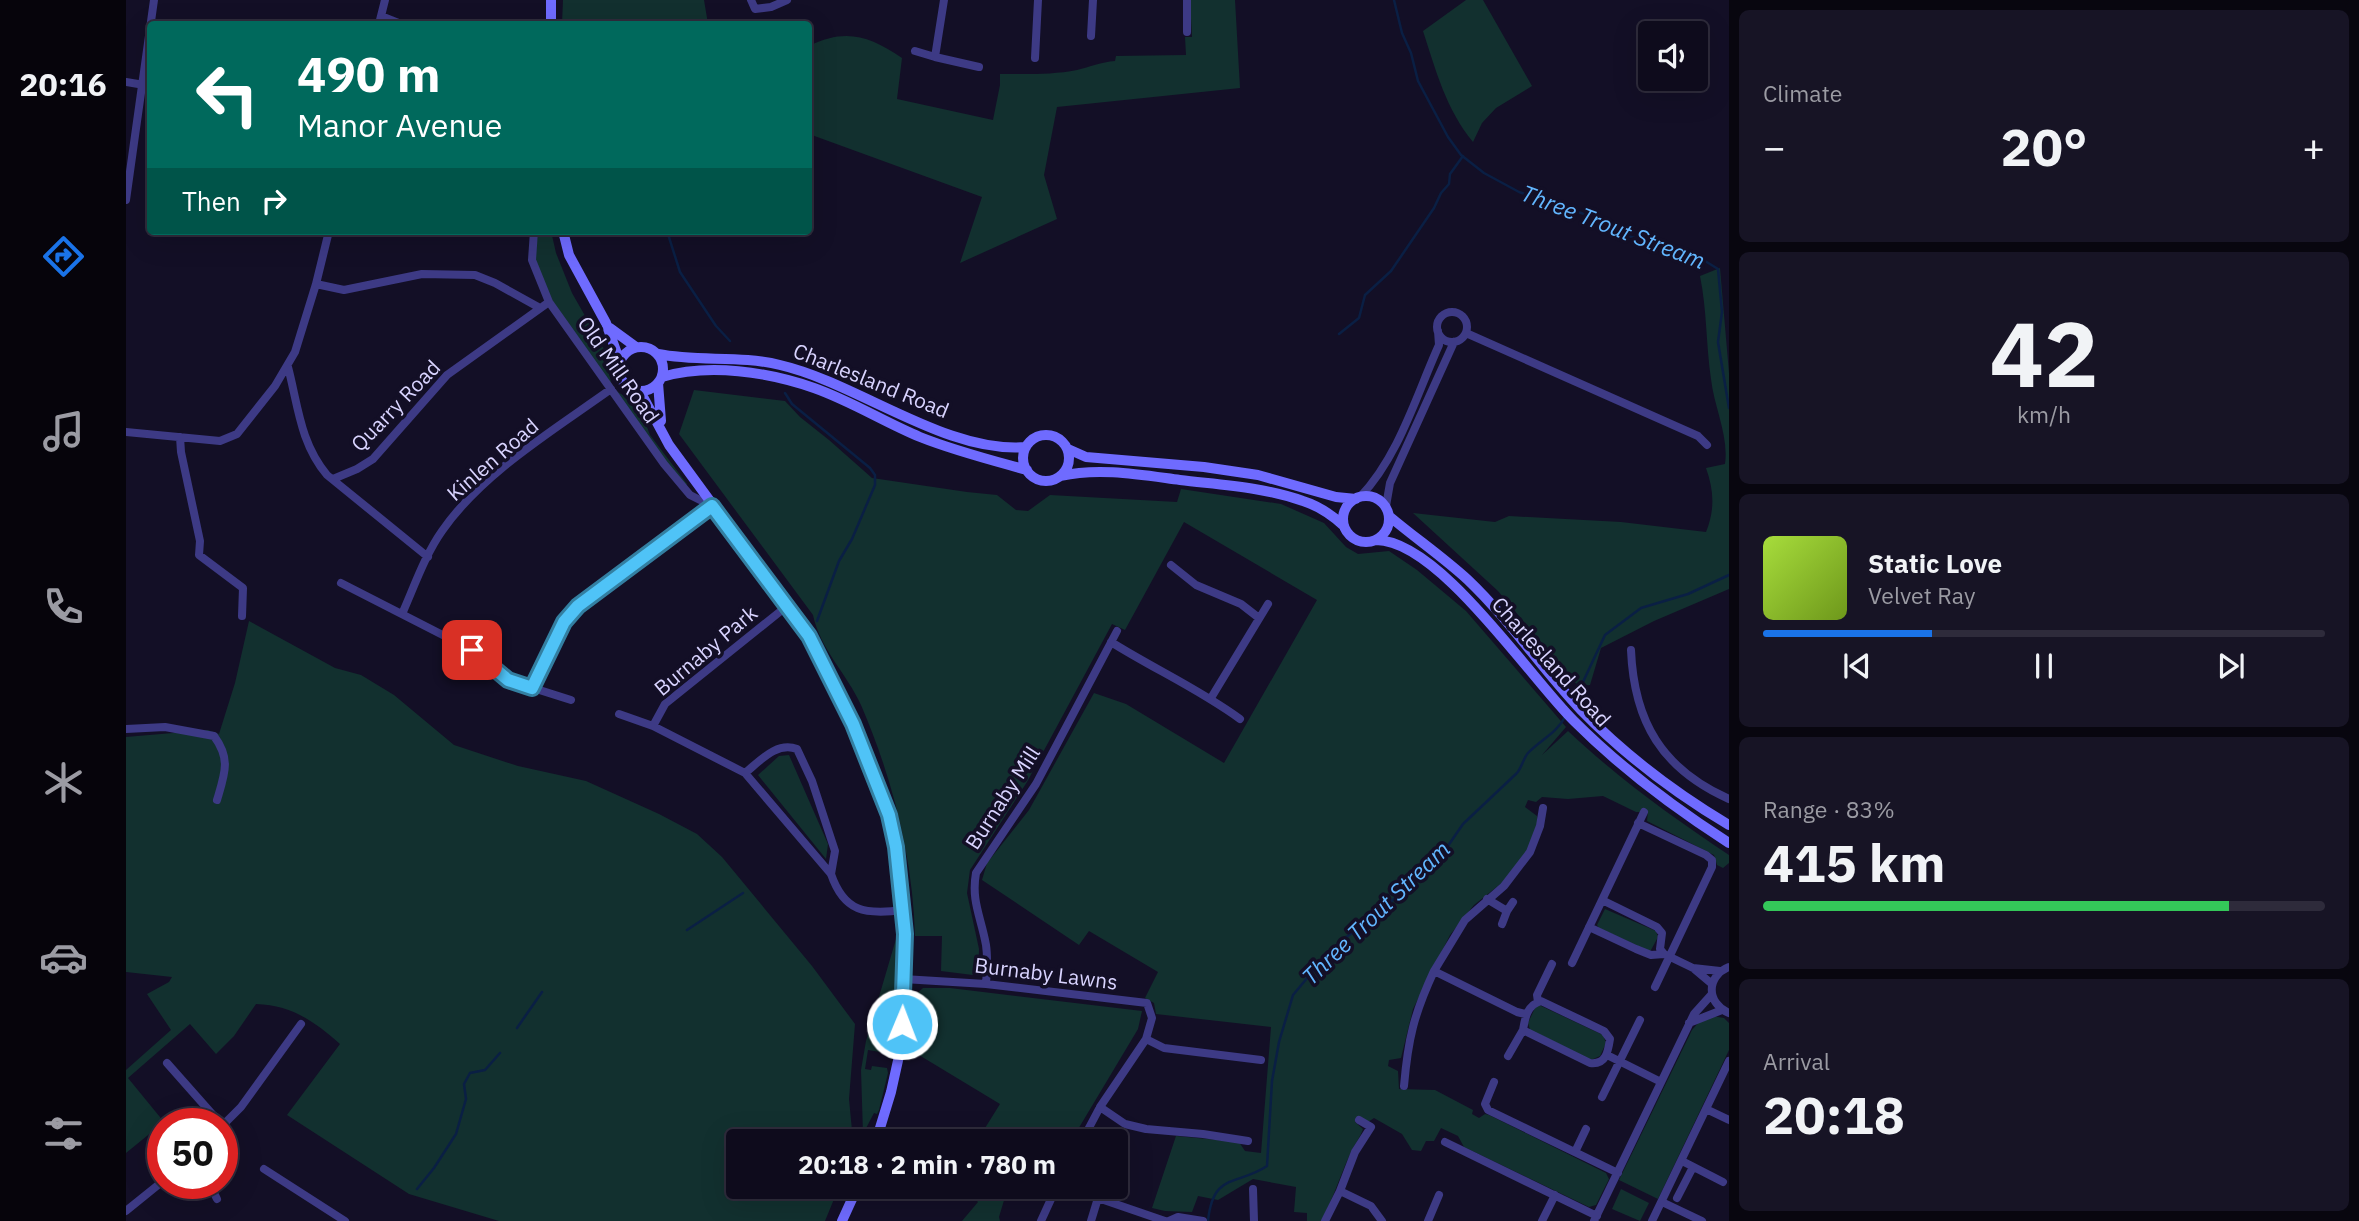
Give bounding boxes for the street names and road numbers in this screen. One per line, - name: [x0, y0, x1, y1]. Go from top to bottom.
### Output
- street label: Old Mill Road: [572, 310, 666, 428]
- street label: Charlesland Road: [789, 336, 953, 424]
- street label: Quarry Road: [344, 353, 446, 457]
- street label: Kinlen Road: [441, 412, 544, 507]
- street label: Charlesland Road: [1486, 590, 1618, 732]
- street label: Burnaby Park: [648, 599, 763, 702]
- street label: Burnaby Mill: [958, 740, 1046, 854]
- street label: Burnaby Lawns: [973, 950, 1119, 996]

